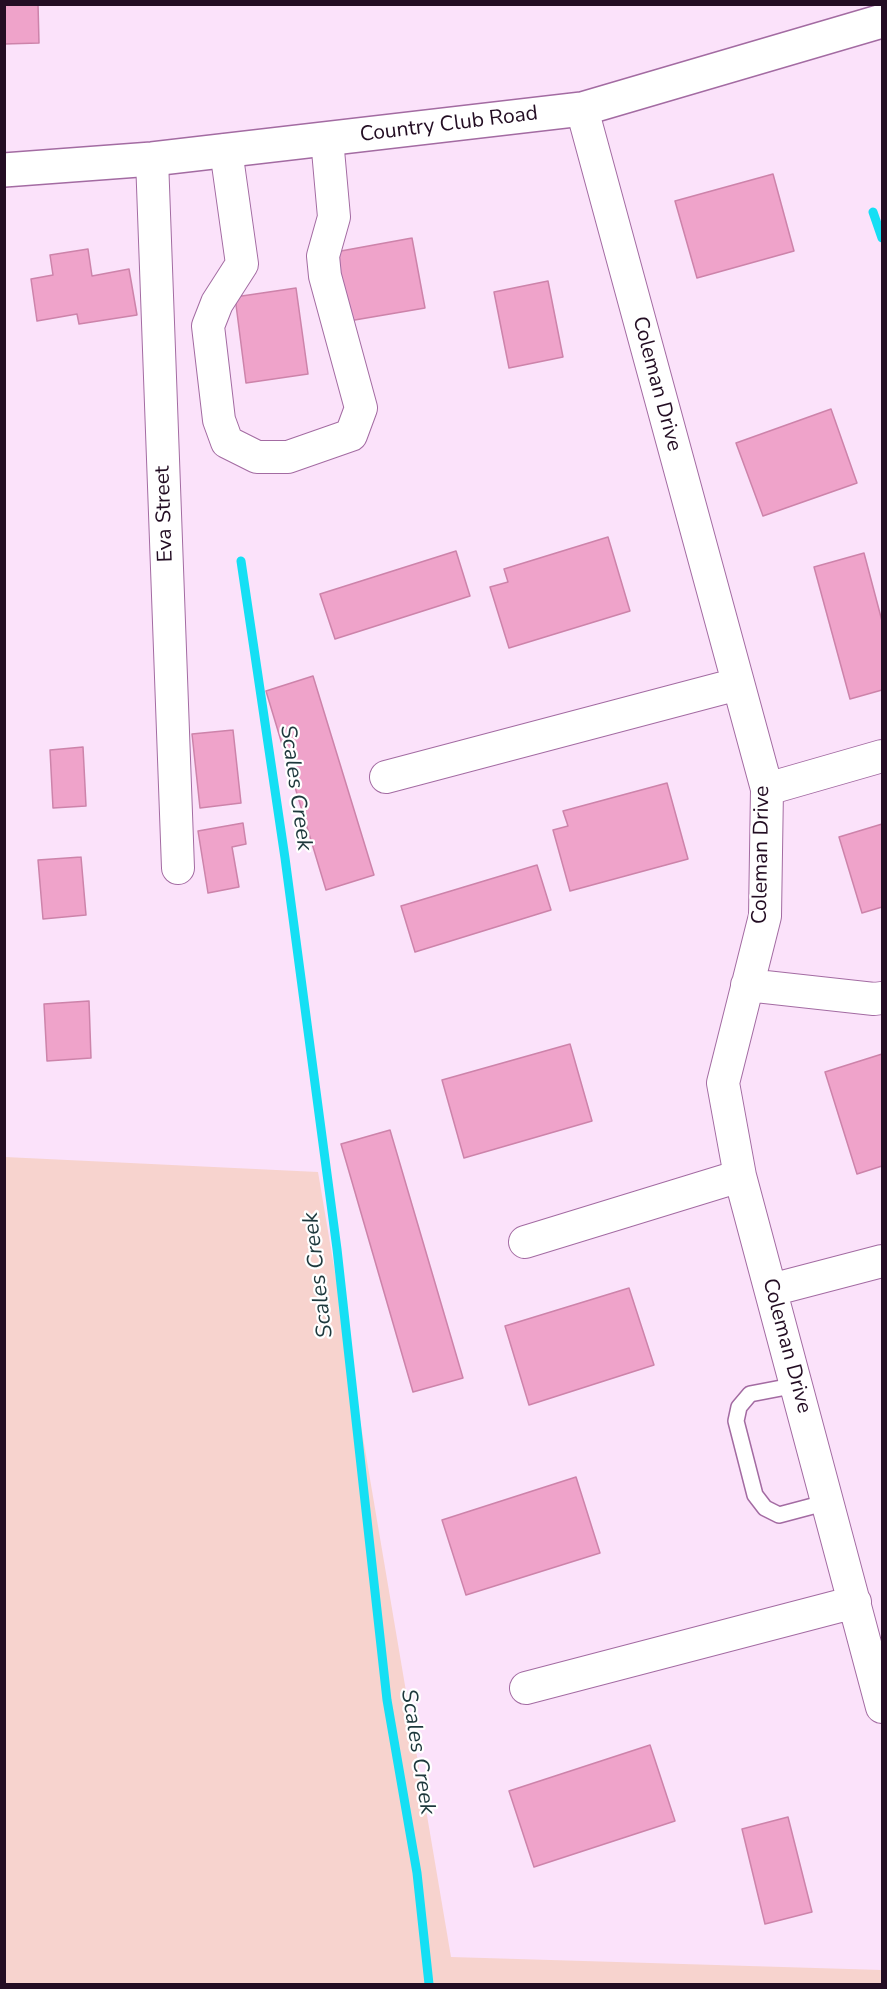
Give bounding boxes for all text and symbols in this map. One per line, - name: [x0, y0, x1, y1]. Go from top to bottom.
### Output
- street label: Country Club Road: [359, 102, 539, 148]
- street label: Coleman Drive: [626, 314, 686, 454]
- street label: Eva Street: [151, 465, 179, 563]
- water label: Scales Creek: [273, 723, 317, 853]
- street label: Coleman Drive: [748, 785, 776, 925]
- water label: Scales Creek: [298, 1211, 340, 1339]
- street label: Coleman Drive: [756, 1276, 816, 1416]
- water label: Scales Creek: [394, 1687, 440, 1817]

